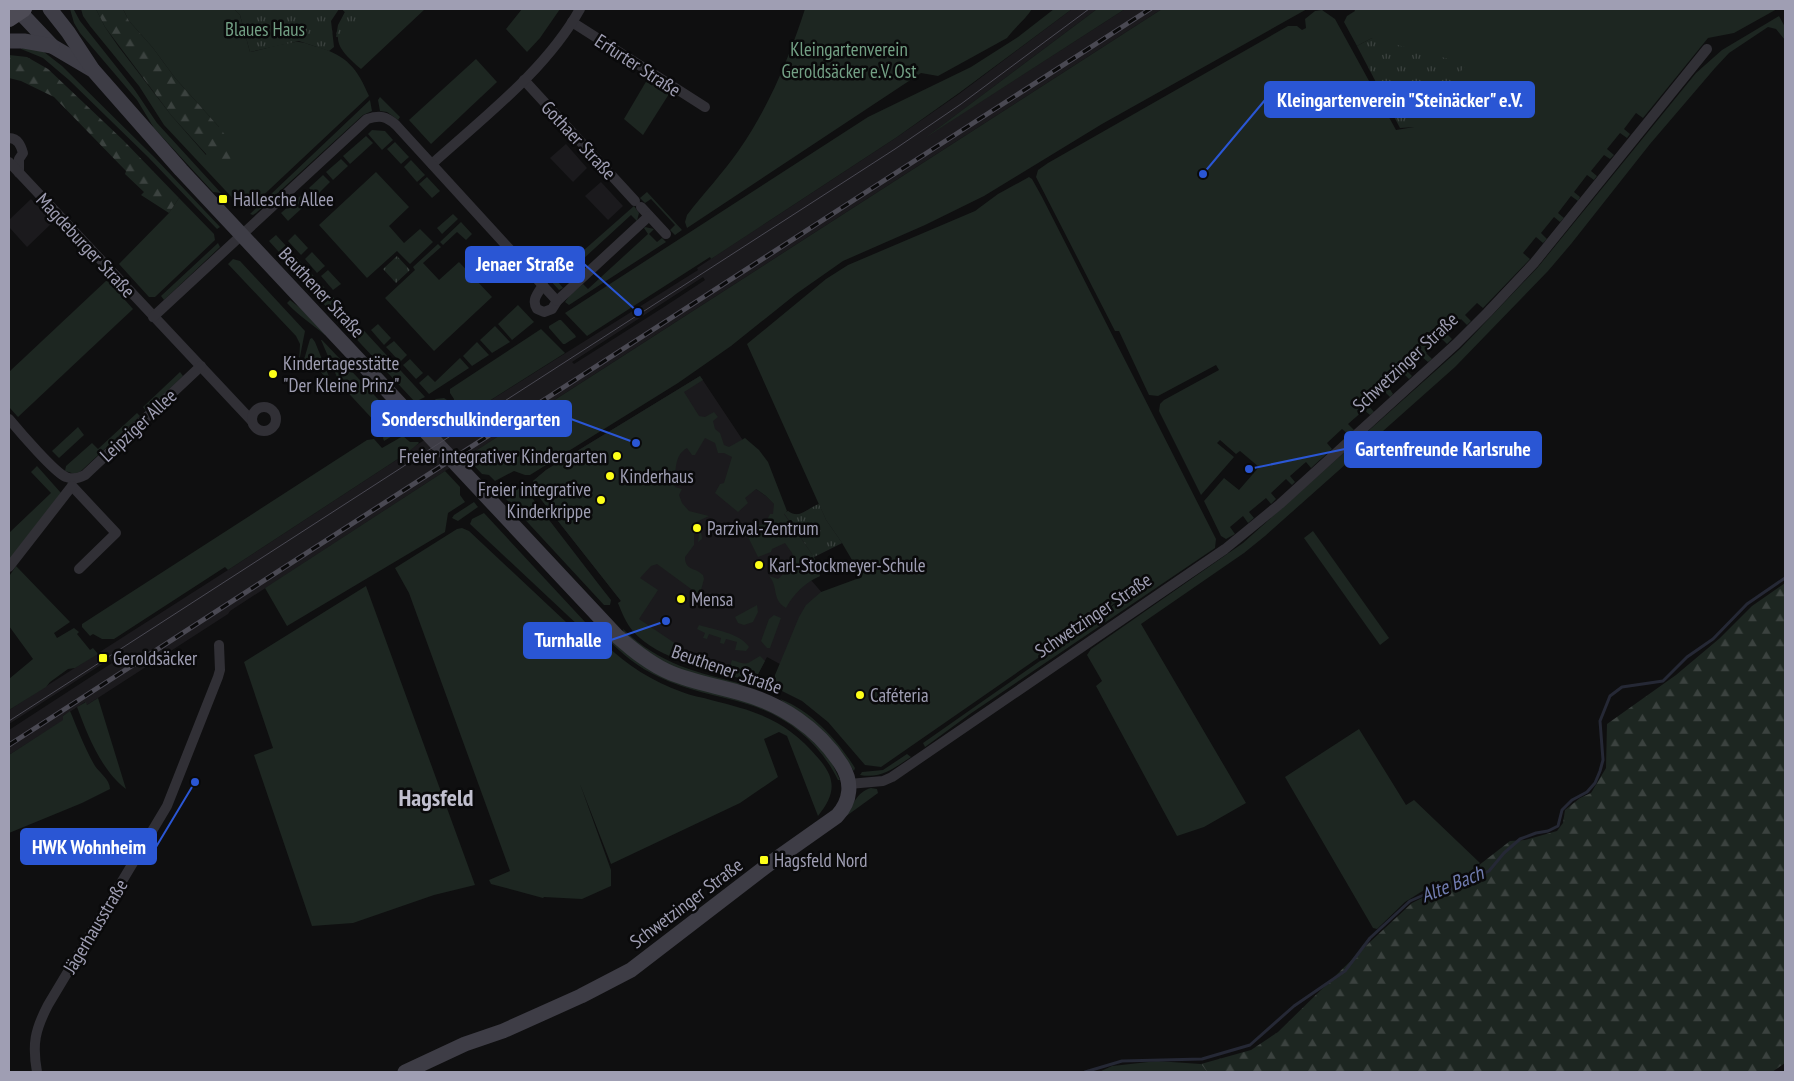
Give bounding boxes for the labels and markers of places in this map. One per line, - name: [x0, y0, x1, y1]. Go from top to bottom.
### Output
- callout: Kleingartenverein "Steinäcker" e.V.: [1265, 82, 1534, 117]
- place label: Hallesche Allee: [233, 187, 334, 211]
- marker: Hallesche Allee: [217, 193, 229, 205]
- callout: Jenaer Straße: [466, 247, 584, 282]
- place label: Kindertagesstätte "Der Kleine Prinz": [283, 351, 399, 397]
- marker: Kindertagesstätte "Der Kleine Prinz": [267, 368, 279, 380]
- callout: Sonderschulkindergarten: [372, 401, 571, 436]
- callout: Gartenfreunde Karlsruhe: [1345, 432, 1541, 467]
- place label: Freier integrativer Kindergarten: [399, 444, 607, 468]
- marker: Freier integrativer Kindergarten: [611, 450, 623, 462]
- place label: Kinderhaus: [620, 464, 694, 488]
- marker: Kinderhaus: [604, 470, 616, 482]
- place label: Freier integrative Kinderkrippe: [478, 477, 591, 523]
- marker: Freier integrative Kinderkrippe: [595, 494, 607, 506]
- place label: Parzival-Zentrum: [707, 516, 819, 540]
- marker: Parzival-Zentrum: [691, 522, 703, 534]
- place label: Karl-Stockmeyer-Schule: [769, 553, 926, 577]
- marker: Karl-Stockmeyer-Schule: [753, 559, 765, 571]
- place label: Mensa: [691, 587, 733, 611]
- marker: Mensa: [675, 593, 687, 605]
- callout: Turnhalle: [524, 623, 611, 658]
- place label: Geroldsäcker: [113, 646, 198, 670]
- marker: Geroldsäcker: [97, 652, 109, 664]
- place label: Caféteria: [870, 683, 928, 707]
- marker: Caféteria: [854, 689, 866, 701]
- callout: HWK Wohnheim: [21, 829, 156, 864]
- place label: Hagsfeld Nord: [774, 848, 868, 872]
- marker: Hagsfeld Nord: [758, 854, 770, 866]

